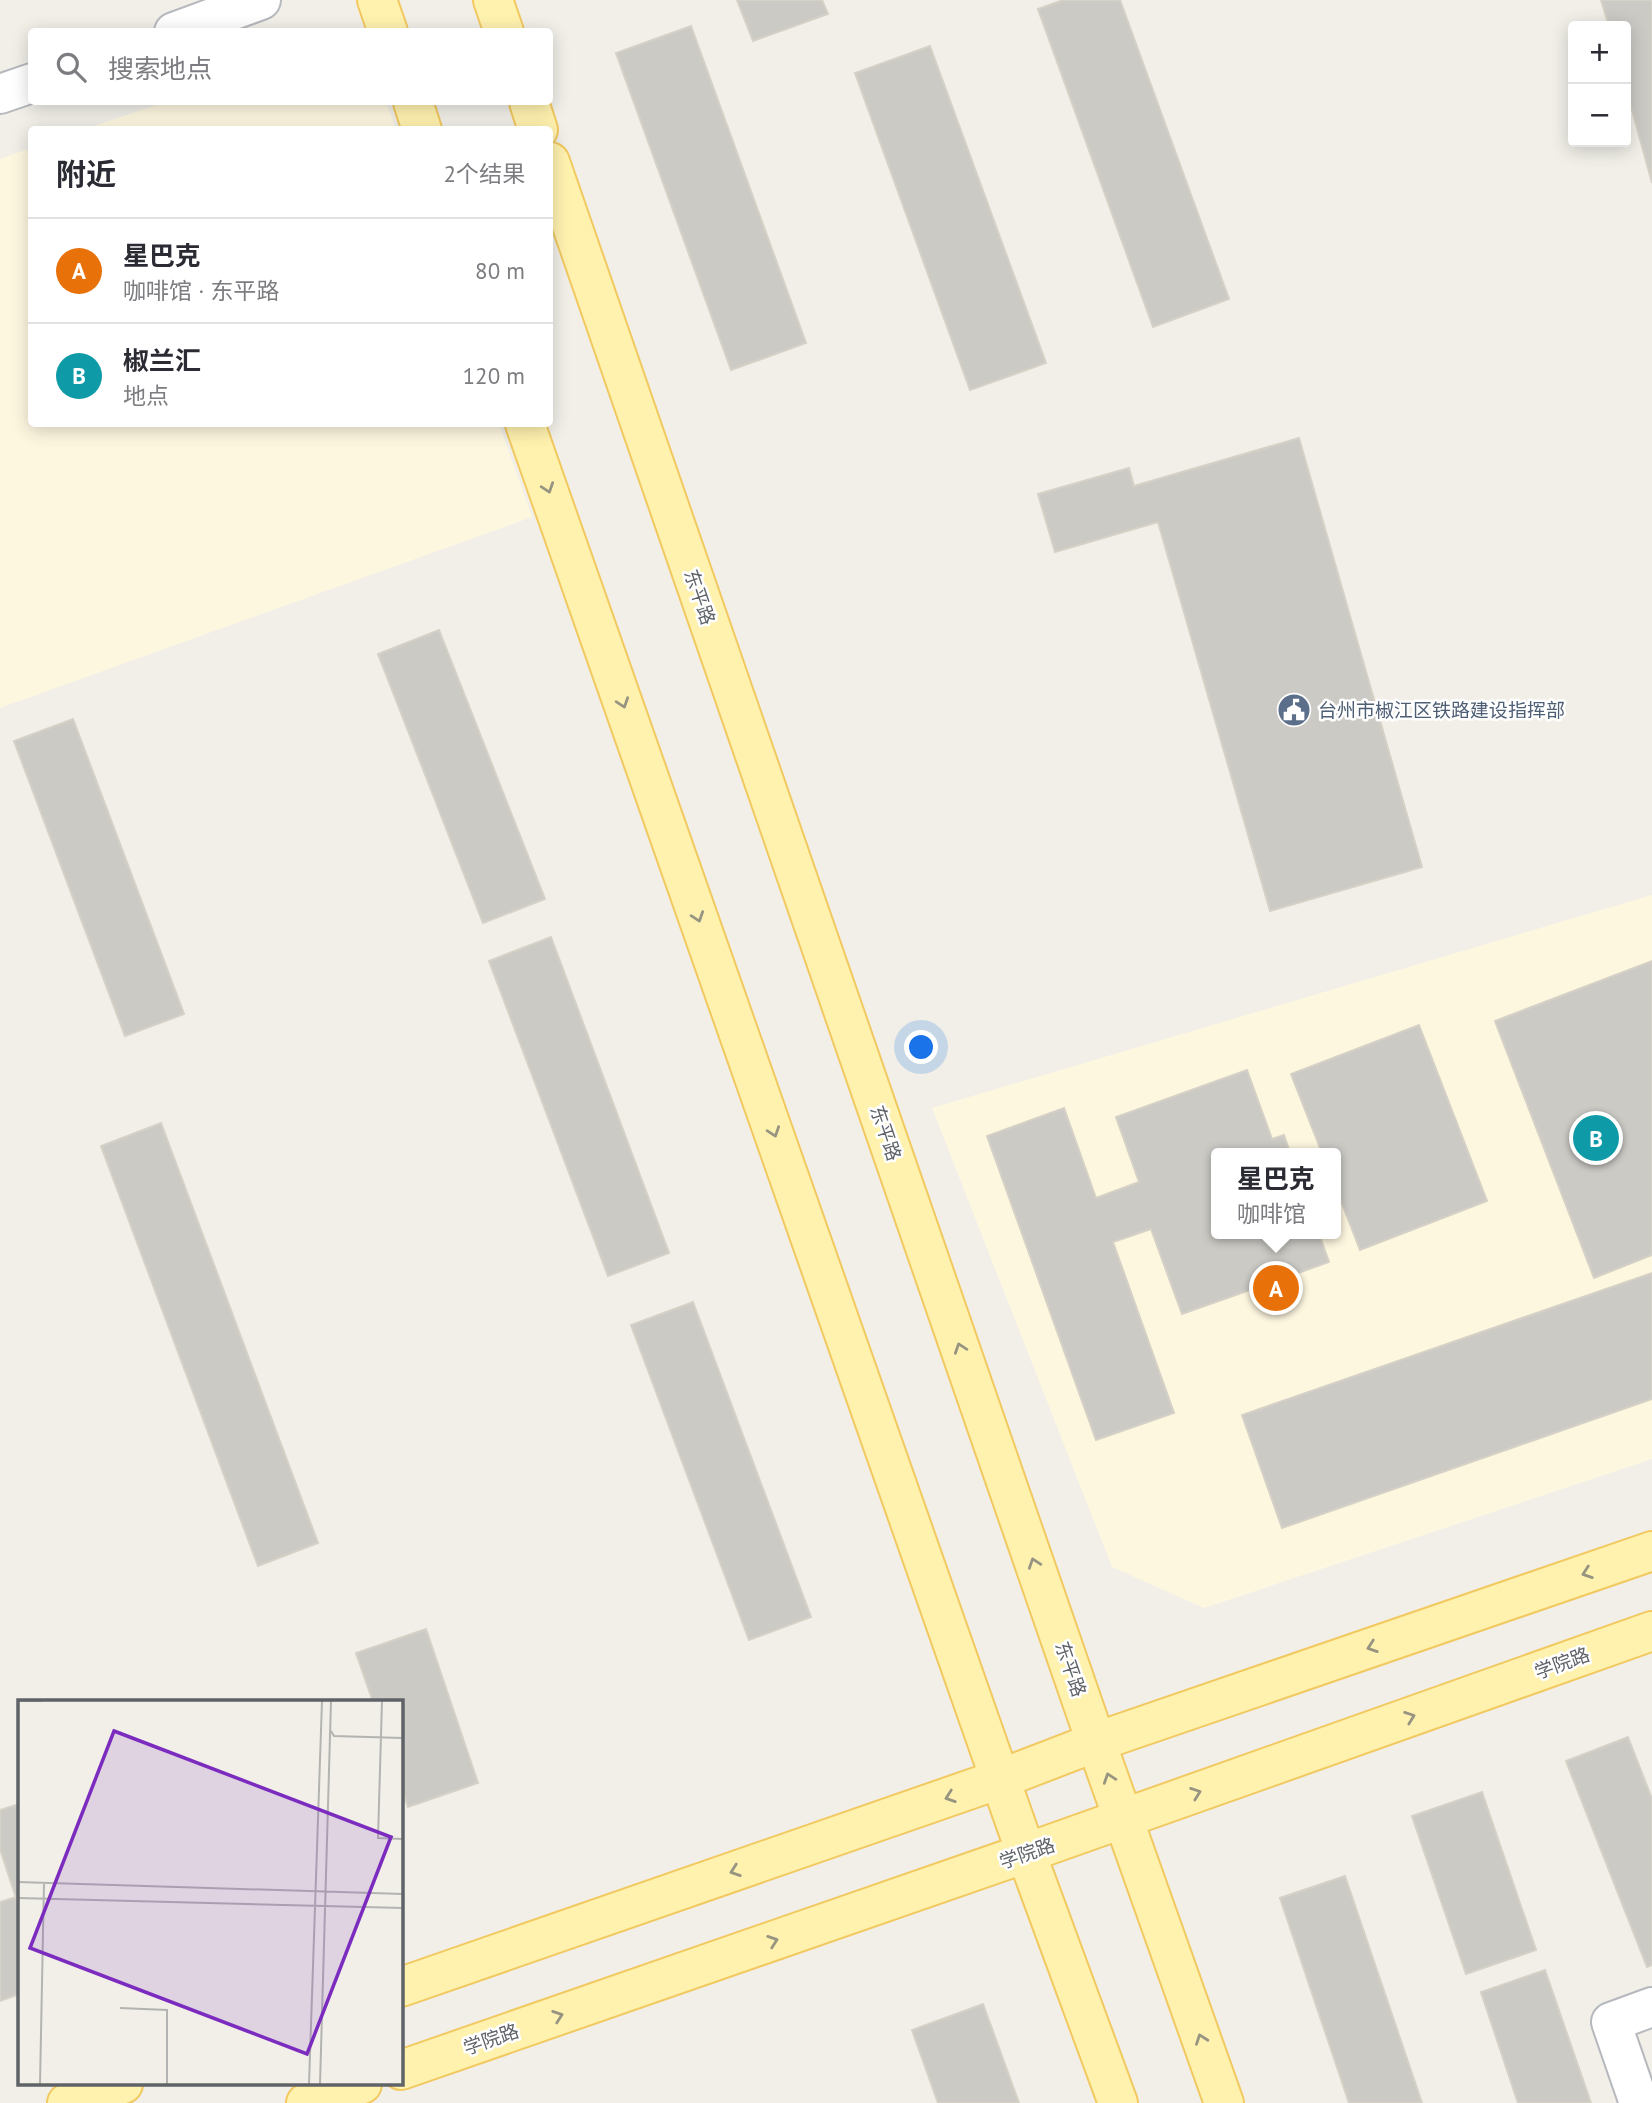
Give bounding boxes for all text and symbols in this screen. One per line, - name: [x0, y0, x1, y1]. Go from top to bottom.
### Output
- map controls: [1568, 21, 1631, 147]
- button: +: [1568, 21, 1631, 84]
- search box: [28, 28, 553, 105]
- icon: search: [52, 48, 90, 86]
- text: 搜索地点: [108, 52, 212, 85]
- button: −: [1568, 84, 1631, 147]
- text: 附近: [56, 154, 116, 193]
- text: 2个结果: [443, 159, 525, 188]
- text: 星巴克: [123, 239, 201, 272]
- text: A: [72, 256, 86, 285]
- text: 80 m: [475, 256, 525, 285]
- text: 咖啡馆 · 东平路: [123, 276, 279, 305]
- text: 椒兰汇: [123, 344, 201, 377]
- text: B: [72, 361, 86, 390]
- text: 120 m: [463, 361, 525, 390]
- text: 地点: [123, 381, 169, 410]
- one-way arrow: [540, 481, 554, 493]
- street label: 东平路: [679, 566, 721, 628]
- public building icon: 台州市椒江区铁路建设指挥部: [1275, 691, 1313, 729]
- one-way arrow: [615, 696, 629, 708]
- place label: 台州市椒江区铁路建设指挥部: [1318, 698, 1565, 722]
- one-way arrow: [690, 911, 704, 923]
- your location: [904, 1030, 938, 1064]
- street label: 东平路: [865, 1102, 907, 1164]
- pin: B: [1573, 1112, 1619, 1164]
- one-way arrow: [766, 1125, 780, 1138]
- popup: [1211, 1148, 1341, 1239]
- text: 星巴克: [1237, 1162, 1315, 1195]
- text: 咖啡馆: [1237, 1199, 1306, 1228]
- pin: A: [1253, 1262, 1299, 1314]
- one-way arrow: [954, 1343, 968, 1355]
- one-way arrow: [1028, 1558, 1042, 1570]
- one-way arrow: [1582, 1565, 1594, 1579]
- street label: 东平路: [1050, 1638, 1092, 1700]
- one-way arrow: [1367, 1639, 1379, 1653]
- street label: 学院路: [1531, 1642, 1593, 1684]
- inset map: [18, 1700, 402, 2086]
- one-way arrow: [1403, 1711, 1416, 1725]
- one-way arrow: [1103, 1772, 1117, 1785]
- one-way arrow: [1189, 1787, 1201, 1801]
- one-way arrow: [944, 1789, 957, 1803]
- street label: 学院路: [996, 1832, 1058, 1874]
- one-way arrow: [730, 1863, 742, 1877]
- one-way arrow: [766, 1935, 778, 1949]
- one-way arrow: [551, 2010, 563, 2024]
- street label: 学院路: [460, 2018, 522, 2060]
- one-way arrow: [1195, 2033, 1209, 2045]

